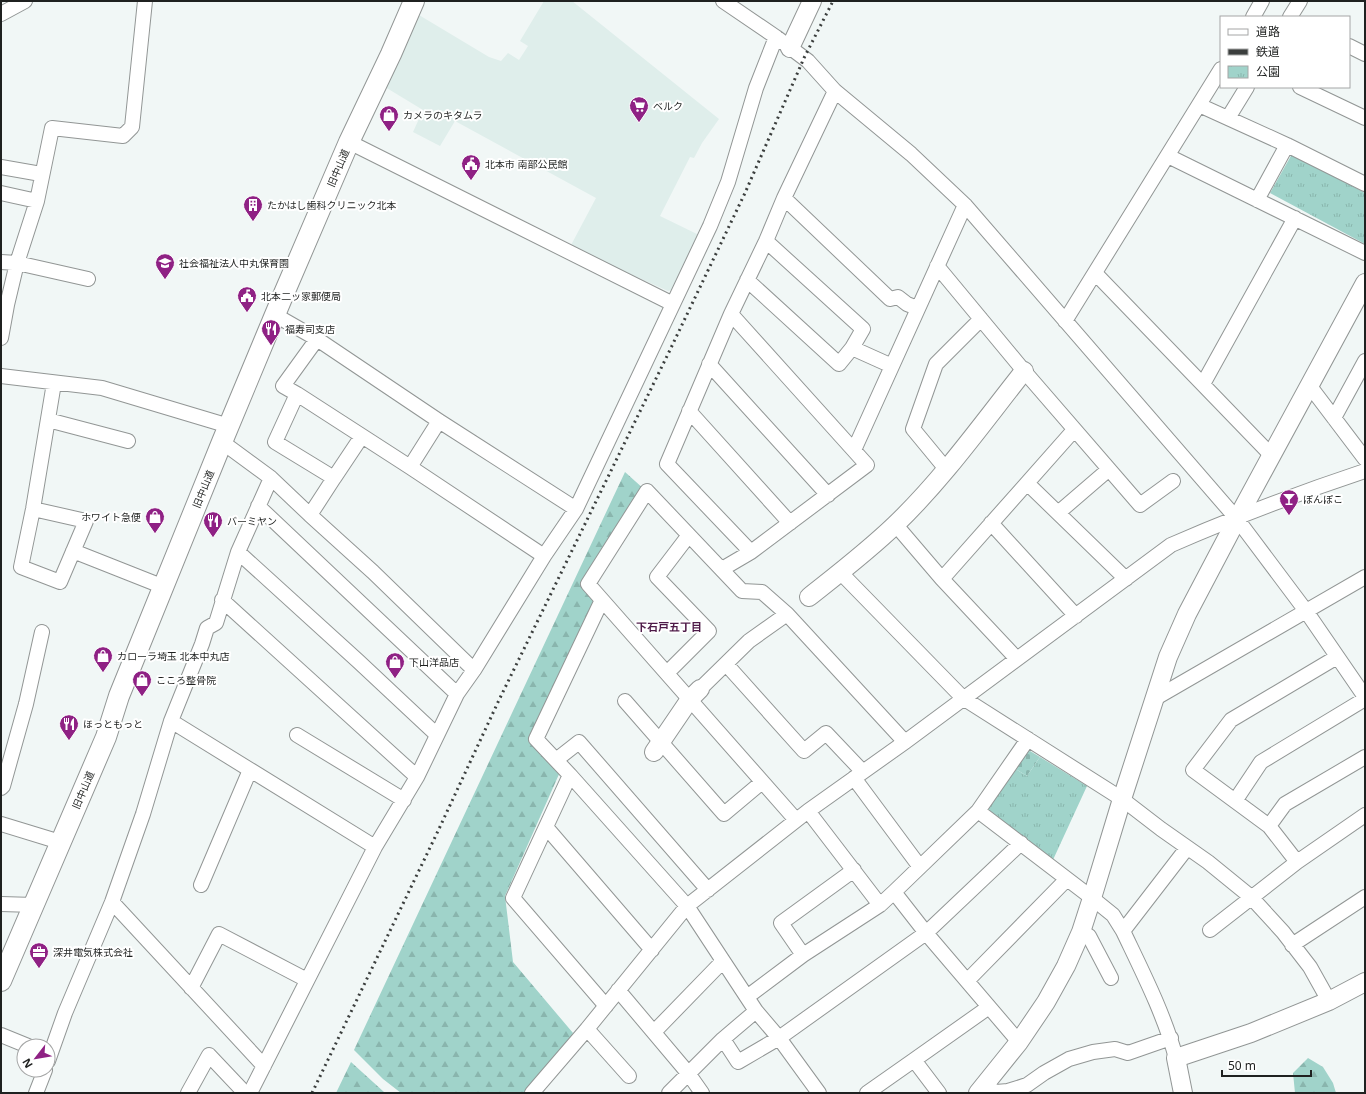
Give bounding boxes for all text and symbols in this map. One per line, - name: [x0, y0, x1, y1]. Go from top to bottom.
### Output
- legend: [1220, 16, 1350, 88]
- text: 道路: [1256, 23, 1280, 40]
- text: 鉄道: [1256, 43, 1280, 60]
- text: 公園: [1256, 63, 1280, 80]
- supermarket icon: ベルク: [628, 95, 650, 123]
- place label: ベルク: [653, 99, 683, 113]
- shop icon: カメラのキタムラ: [378, 104, 400, 132]
- place label: カメラのキタムラ: [403, 108, 483, 122]
- street label: 旧中山道: [324, 147, 352, 189]
- public building icon: 北本市 南部公民館: [460, 153, 482, 181]
- place label: 北本市 南部公民館: [485, 157, 568, 171]
- building icon: たかはし歯科クリニック北本: [242, 194, 264, 222]
- place label: たかはし歯科クリニック北本: [267, 198, 397, 212]
- school or university icon: 社会福祉法人中丸保育園: [154, 252, 176, 280]
- place label: 社会福祉法人中丸保育園: [179, 256, 289, 270]
- public building icon: 北本二ッ家郵便局: [236, 285, 258, 313]
- place label: 北本二ッ家郵便局: [261, 289, 341, 303]
- restaurant icon: 福寿司支店: [260, 318, 282, 346]
- place label: 福寿司支店: [285, 322, 335, 336]
- street label: 旧中山道: [189, 468, 217, 510]
- bar icon: ぽんぽこ: [1278, 488, 1300, 516]
- place label: ぽんぽこ: [1303, 492, 1343, 506]
- shop icon: ホワイト急便: [144, 506, 166, 534]
- place label: ホワイト急便: [81, 510, 141, 524]
- restaurant icon: バーミヤン: [202, 510, 224, 538]
- place label: バーミヤン: [227, 514, 277, 528]
- district label: 下石戸五丁目: [636, 619, 702, 634]
- shop icon: カローラ埼玉 北本中丸店: [92, 645, 114, 673]
- place label: カローラ埼玉 北本中丸店: [117, 649, 230, 663]
- shop icon: 下山洋品店: [384, 651, 406, 679]
- place label: 下山洋品店: [409, 655, 459, 669]
- shop icon: こころ整骨院: [131, 669, 153, 697]
- place label: こころ整骨院: [156, 673, 216, 687]
- restaurant icon: ほっともっと: [58, 713, 80, 741]
- place label: ほっともっと: [83, 717, 143, 731]
- street label: 旧中山道: [69, 769, 97, 811]
- office icon: 深井電気株式会社: [28, 941, 50, 969]
- place label: 深井電気株式会社: [53, 945, 133, 959]
- north arrow: [16, 1038, 56, 1078]
- scale bar: [1222, 1052, 1311, 1078]
- text: N: [18, 1056, 36, 1071]
- text: 50 m: [1228, 1057, 1256, 1074]

